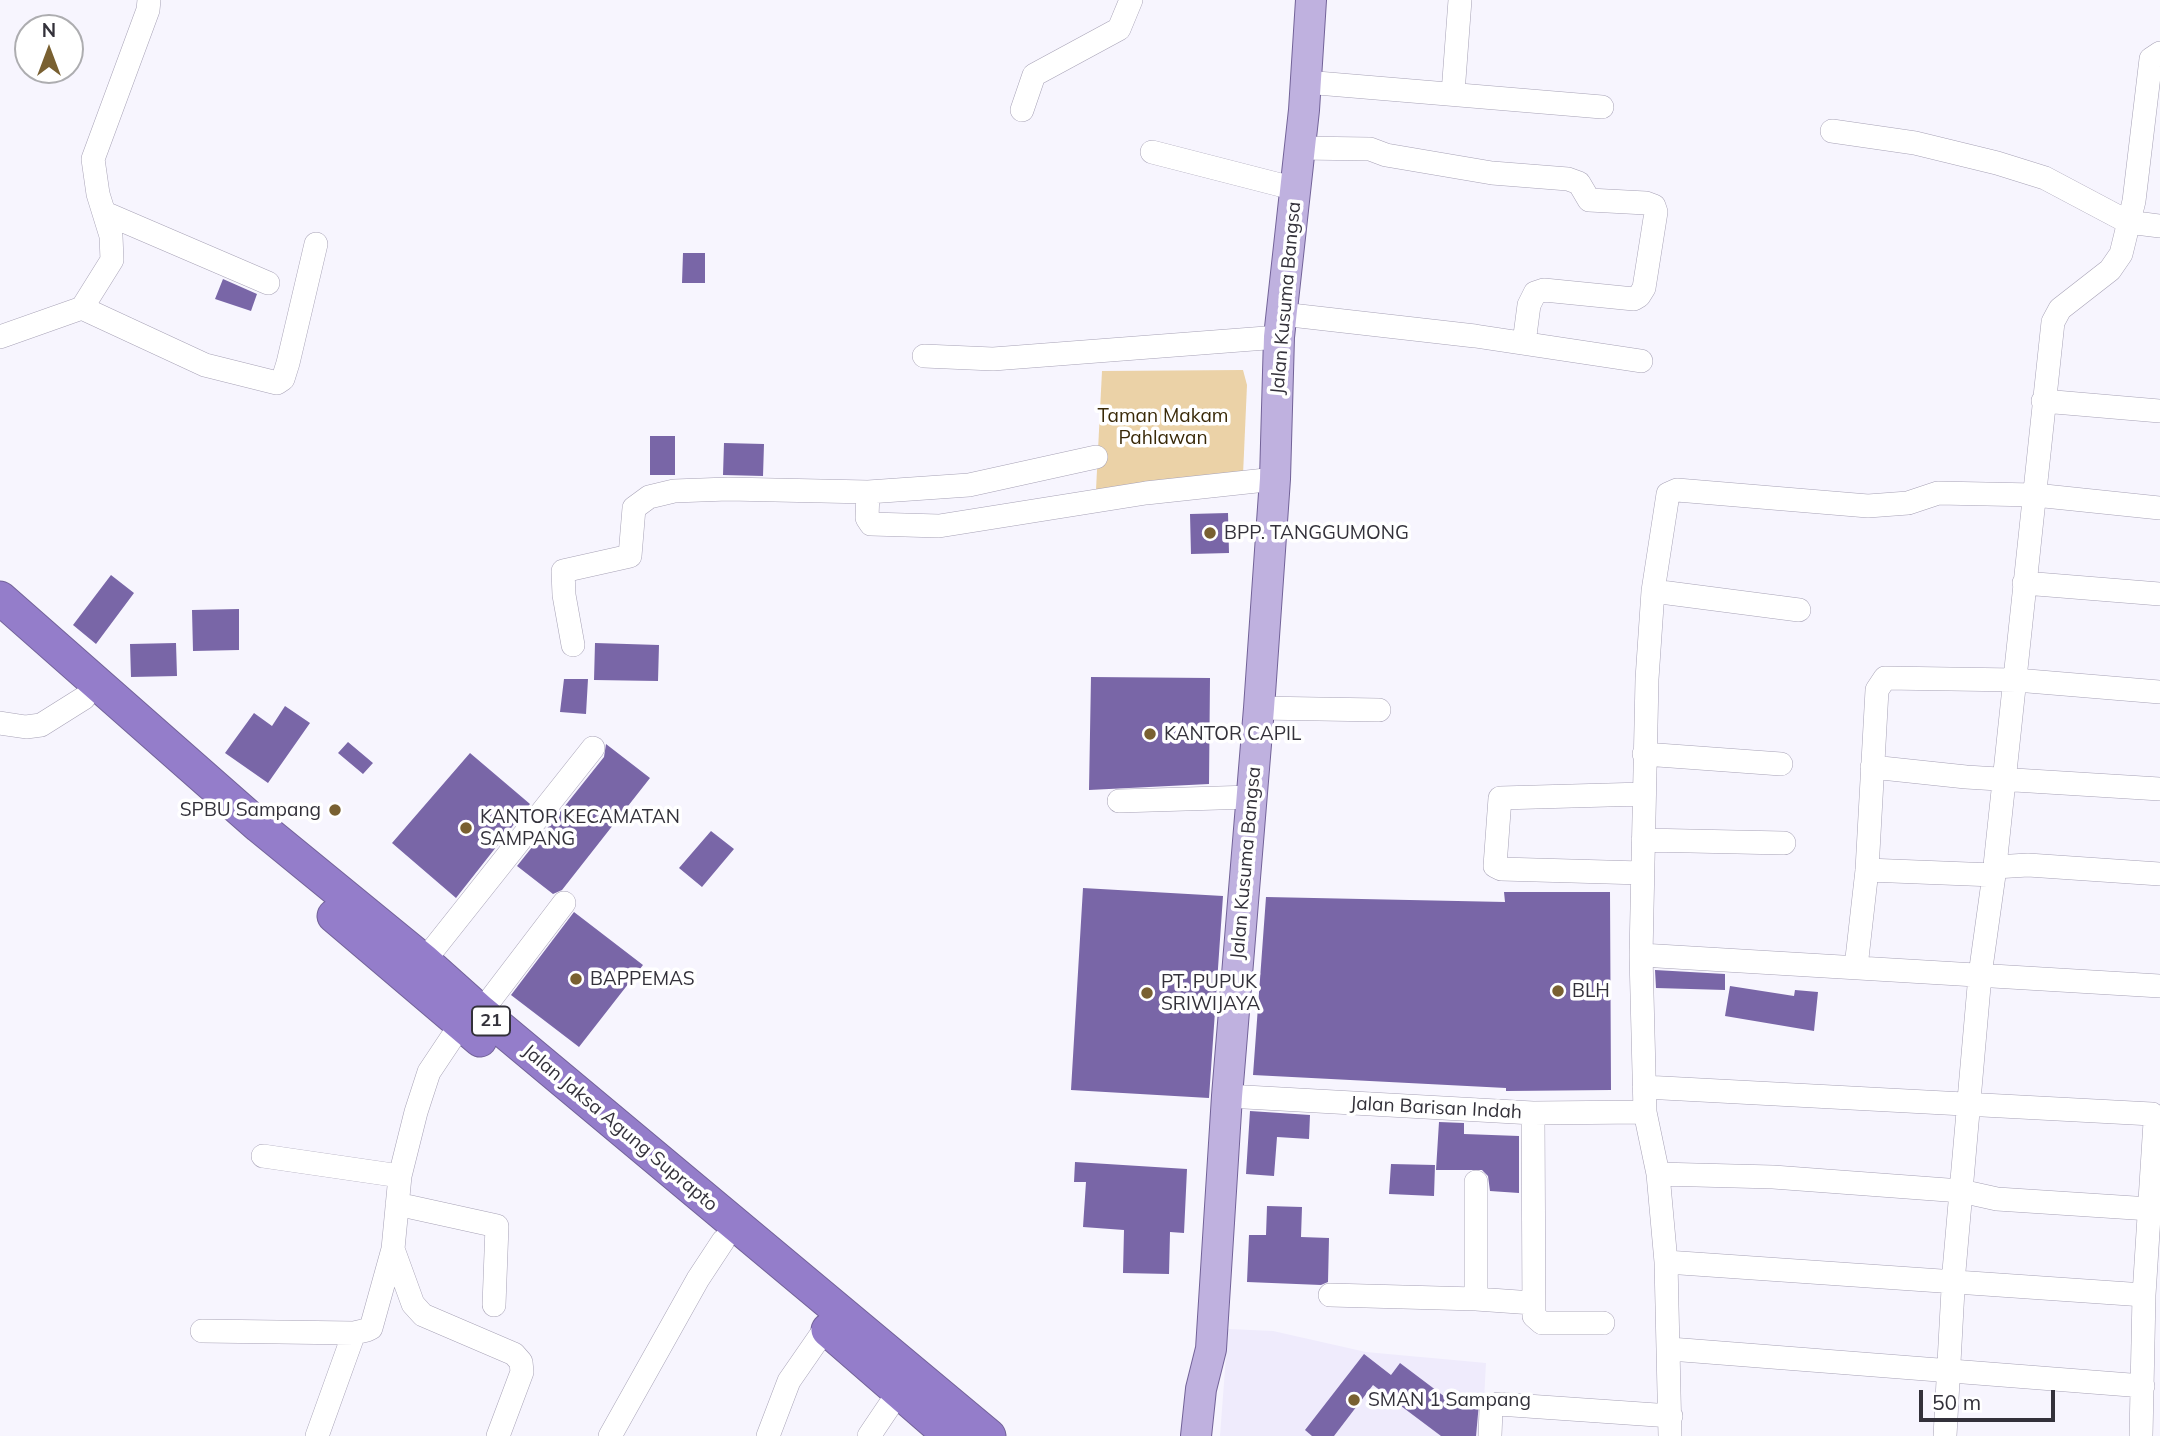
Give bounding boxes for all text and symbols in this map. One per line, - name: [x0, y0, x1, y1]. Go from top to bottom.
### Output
- north arrow: [14, 14, 84, 84]
- text: N: [42, 18, 56, 42]
- street label: Jalan Kusuma Bangsa: [1266, 201, 1306, 395]
- park label: Taman Makam Pahlawan: [1097, 405, 1229, 449]
- place label: BPP. TANGGUMONG: [1224, 522, 1409, 544]
- marker: BPP. TANGGUMONG: [1202, 525, 1218, 541]
- place label: KANTOR CAPIL: [1164, 723, 1301, 745]
- marker: KANTOR CAPIL: [1142, 726, 1158, 742]
- street label: Jalan Kusuma Bangsa: [1226, 766, 1266, 960]
- place label: SPBU Sampang: [180, 799, 321, 821]
- marker: SPBU Sampang: [327, 802, 343, 818]
- place label: KANTOR KECAMATAN SAMPANG: [480, 806, 680, 850]
- marker: KANTOR KECAMATAN SAMPANG: [458, 820, 474, 836]
- place label: BAPPEMAS: [590, 968, 695, 990]
- marker: BAPPEMAS: [568, 971, 584, 987]
- place label: PT. PUPUK SRIWIJAYA: [1161, 971, 1260, 1015]
- place label: BLH: [1572, 980, 1610, 1002]
- marker: BLH: [1550, 983, 1566, 999]
- marker: PT. PUPUK SRIWIJAYA: [1139, 985, 1155, 1001]
- road number: 21: [472, 1006, 510, 1036]
- street label: Jalan Jaksa Agung Suprapto: [518, 1040, 722, 1216]
- street label: Jalan Barisan Indah: [1349, 1092, 1523, 1124]
- scale bar: [1922, 1376, 2058, 1420]
- place label: SMAN 1 Sampang: [1368, 1389, 1531, 1411]
- text: 50 m: [1932, 1389, 1981, 1415]
- marker: SMAN 1 Sampang: [1346, 1392, 1362, 1408]

